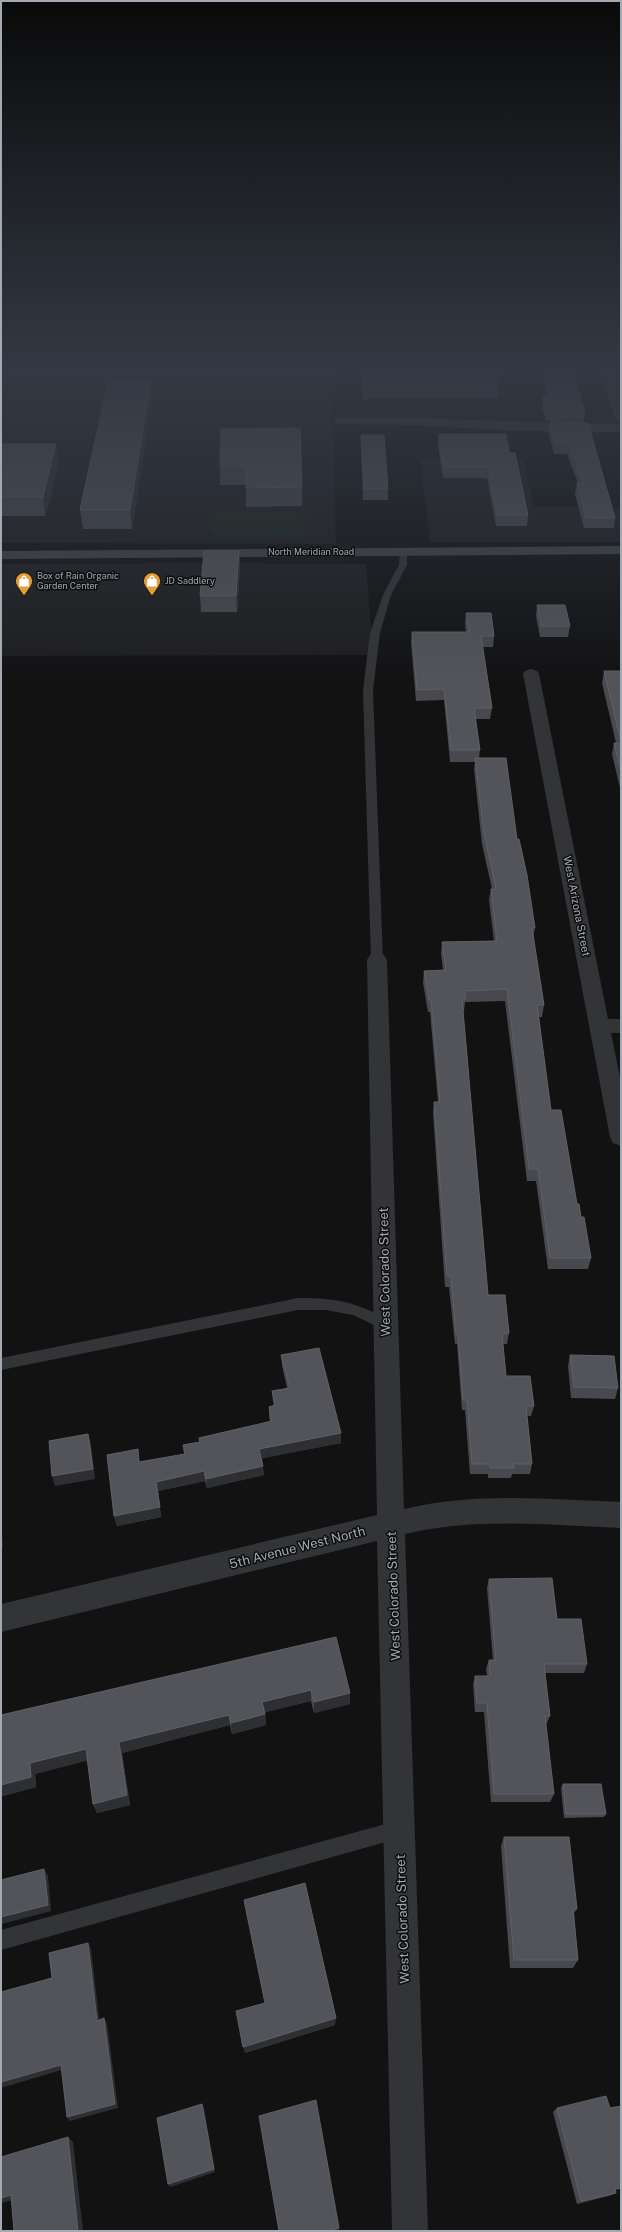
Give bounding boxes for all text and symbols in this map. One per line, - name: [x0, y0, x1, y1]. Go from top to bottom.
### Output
- street label: North Meridian Road: [268, 546, 354, 557]
- place label: Box of Rain Organic Garden Center: [37, 570, 119, 591]
- shop icon: Box of Rain Organic Garden Center: [14, 571, 34, 596]
- shop icon: JD Saddlery: [142, 571, 162, 596]
- place label: JD Saddlery: [165, 575, 215, 586]
- street label: West Arizona Street: [561, 855, 593, 957]
- street label: West Colorado Street: [376, 1207, 393, 1337]
- street label: 5th Avenue West North: [228, 1523, 367, 1572]
- street label: West Colorado Street: [384, 1531, 403, 1661]
- street label: West Colorado Street: [393, 1854, 412, 1984]

